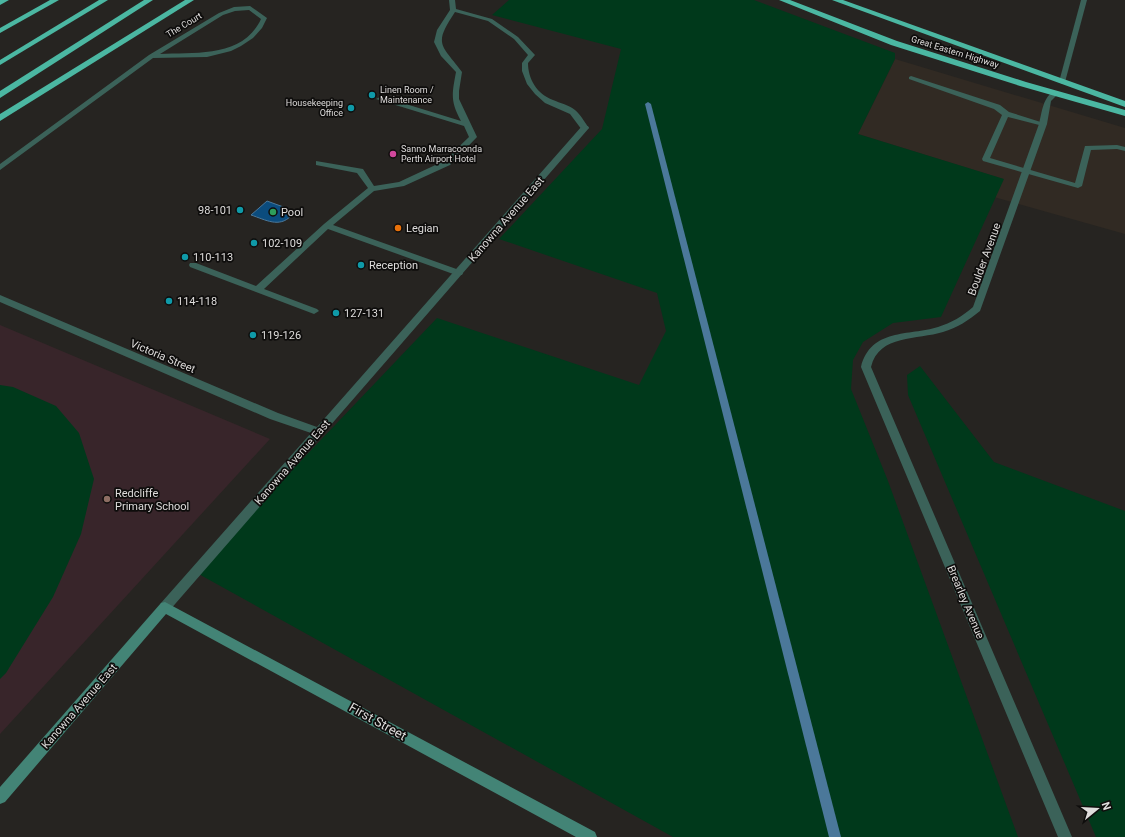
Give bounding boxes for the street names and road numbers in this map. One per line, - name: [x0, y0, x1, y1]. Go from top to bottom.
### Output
- street label: The Court: [164, 11, 204, 39]
- street label: Great Eastern Highway: [910, 34, 1001, 70]
- street label: Kanowna Avenue East: [466, 174, 547, 265]
- street label: Boulder Avenue: [965, 221, 1004, 297]
- street label: Victoria Street: [128, 337, 198, 376]
- street label: Kanowna Avenue East: [252, 417, 333, 508]
- street label: Brearley Avenue: [944, 564, 987, 641]
- street label: Kanowna Avenue East: [39, 661, 120, 752]
- street label: First Street: [346, 700, 409, 743]

